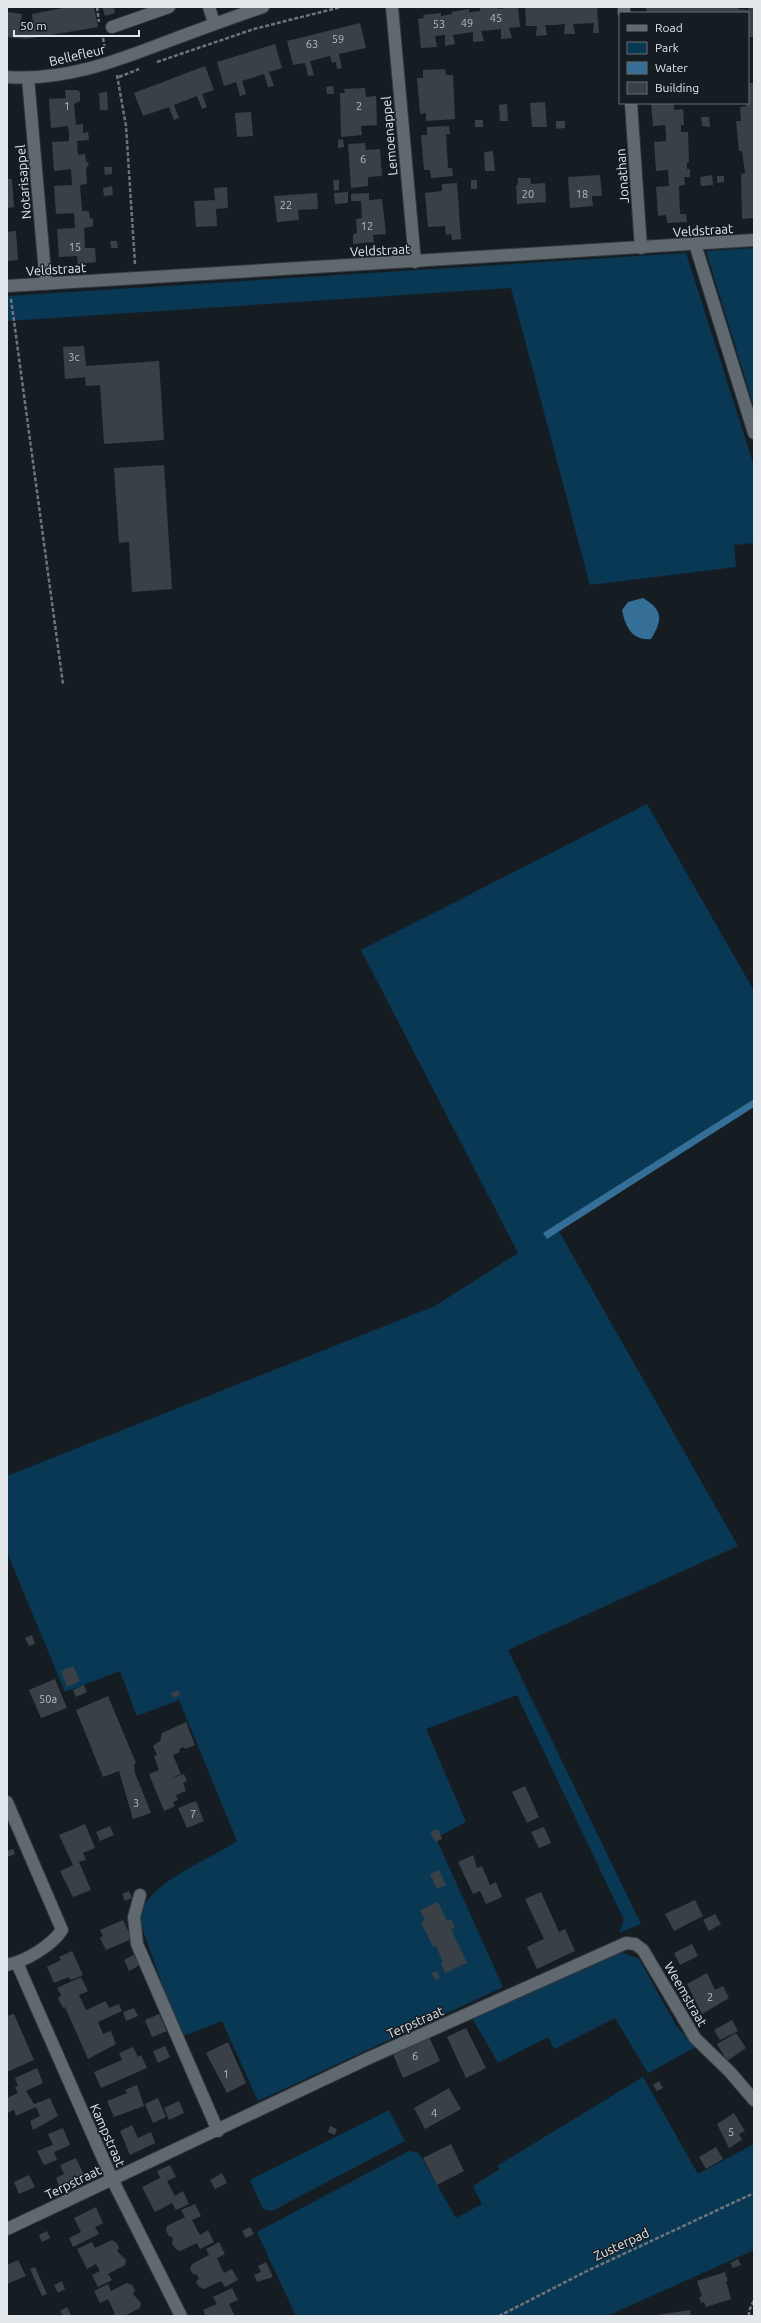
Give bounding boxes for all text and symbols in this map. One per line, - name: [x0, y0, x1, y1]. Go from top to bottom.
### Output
- scale bar: [14, 12, 139, 38]
- house number: 45: [490, 12, 502, 24]
- legend: [619, 12, 749, 104]
- house number: 49: [461, 17, 473, 29]
- house number: 53: [433, 18, 445, 30]
- text: 50 m: [20, 19, 47, 32]
- text: Road: [655, 21, 683, 34]
- house number: 59: [332, 33, 344, 45]
- house number: 63: [306, 38, 318, 50]
- text: Park: [655, 41, 679, 54]
- street label: Bellefleur: [48, 42, 107, 68]
- text: Water: [655, 61, 688, 74]
- text: Building: [655, 81, 699, 94]
- street label: Lemoenappel: [379, 95, 399, 176]
- house number: 1: [64, 100, 70, 112]
- house number: 2: [356, 100, 362, 112]
- street label: Notarisappel: [13, 144, 33, 220]
- street label: Jonathan: [613, 148, 631, 204]
- house number: 6: [360, 153, 366, 165]
- house number: 20: [522, 188, 534, 200]
- house number: 18: [576, 188, 588, 200]
- house number: 22: [280, 199, 292, 211]
- house number: 12: [361, 220, 373, 232]
- street label: Veldstraat: [673, 221, 733, 239]
- house number: 15: [69, 241, 81, 253]
- street label: Veldstraat: [350, 241, 410, 259]
- street label: Veldstraat: [26, 260, 86, 278]
- house number: 3c: [68, 351, 80, 363]
- house number: 50a: [39, 1693, 57, 1705]
- house number: 3: [133, 1797, 139, 1809]
- house number: 7: [190, 1808, 196, 1820]
- street label: Weemstraat: [662, 1960, 710, 2028]
- house number: 2: [707, 1991, 713, 2003]
- street label: Terpstraat: [385, 2003, 445, 2041]
- house number: 6: [412, 2050, 418, 2062]
- house number: 1: [223, 2068, 229, 2080]
- street label: Kampstraat: [88, 2101, 128, 2169]
- house number: 4: [431, 2107, 437, 2119]
- house number: 5: [728, 2126, 734, 2138]
- street label: Terpstraat: [43, 2162, 103, 2202]
- street label: Zusterpad: [591, 2225, 651, 2263]

